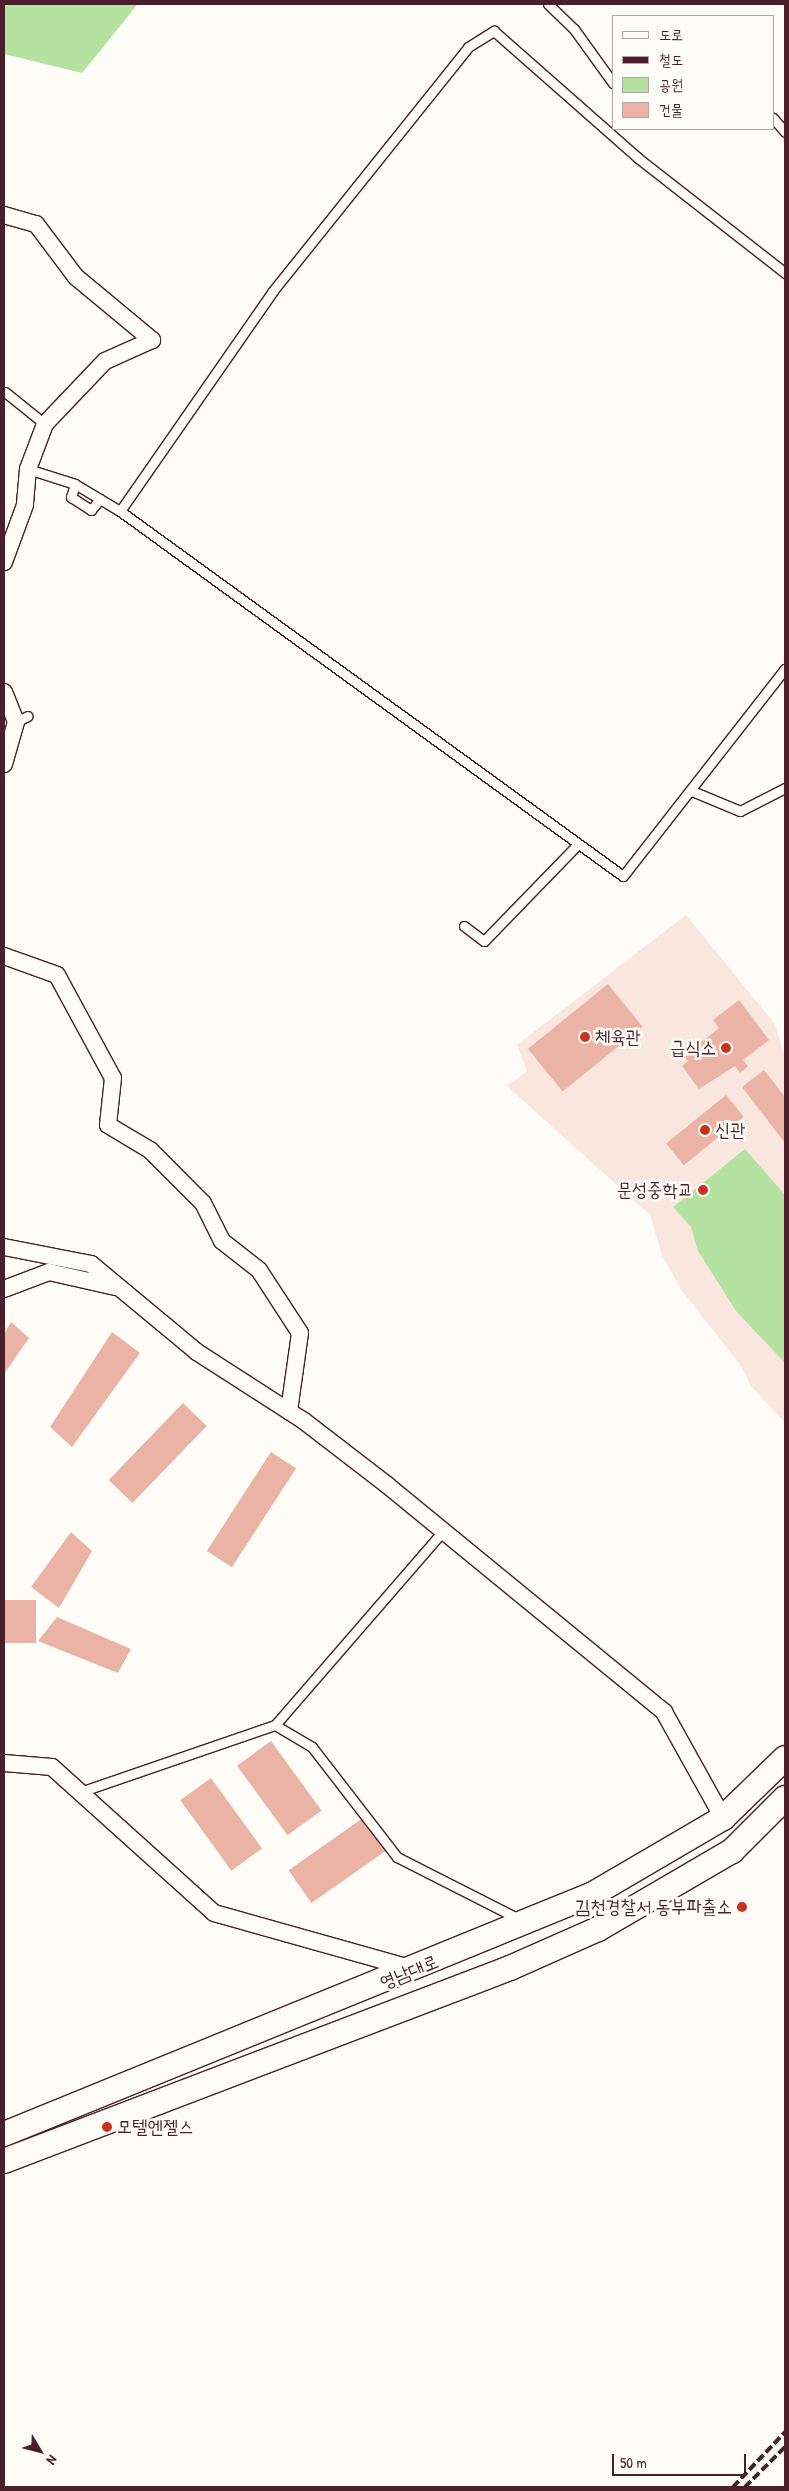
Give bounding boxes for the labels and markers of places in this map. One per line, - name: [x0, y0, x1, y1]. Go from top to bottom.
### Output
- place label: 체육관: [595, 1026, 641, 1048]
- marker: 체육관: [579, 1031, 591, 1043]
- place label: 급식소: [670, 1037, 716, 1059]
- marker: 급식소: [720, 1042, 732, 1054]
- place label: 신관: [715, 1119, 746, 1141]
- marker: 신관: [699, 1124, 711, 1136]
- place label: 문성중학교: [617, 1179, 693, 1201]
- marker: 문성중학교: [697, 1184, 709, 1196]
- place label: 김천경찰서 동부파출소: [575, 1896, 732, 1918]
- marker: 김천경찰서 동부파출소: [736, 1901, 748, 1913]
- place label: 모텔엔젤스: [117, 2116, 193, 2138]
- marker: 모텔엔젤스: [101, 2121, 113, 2133]

